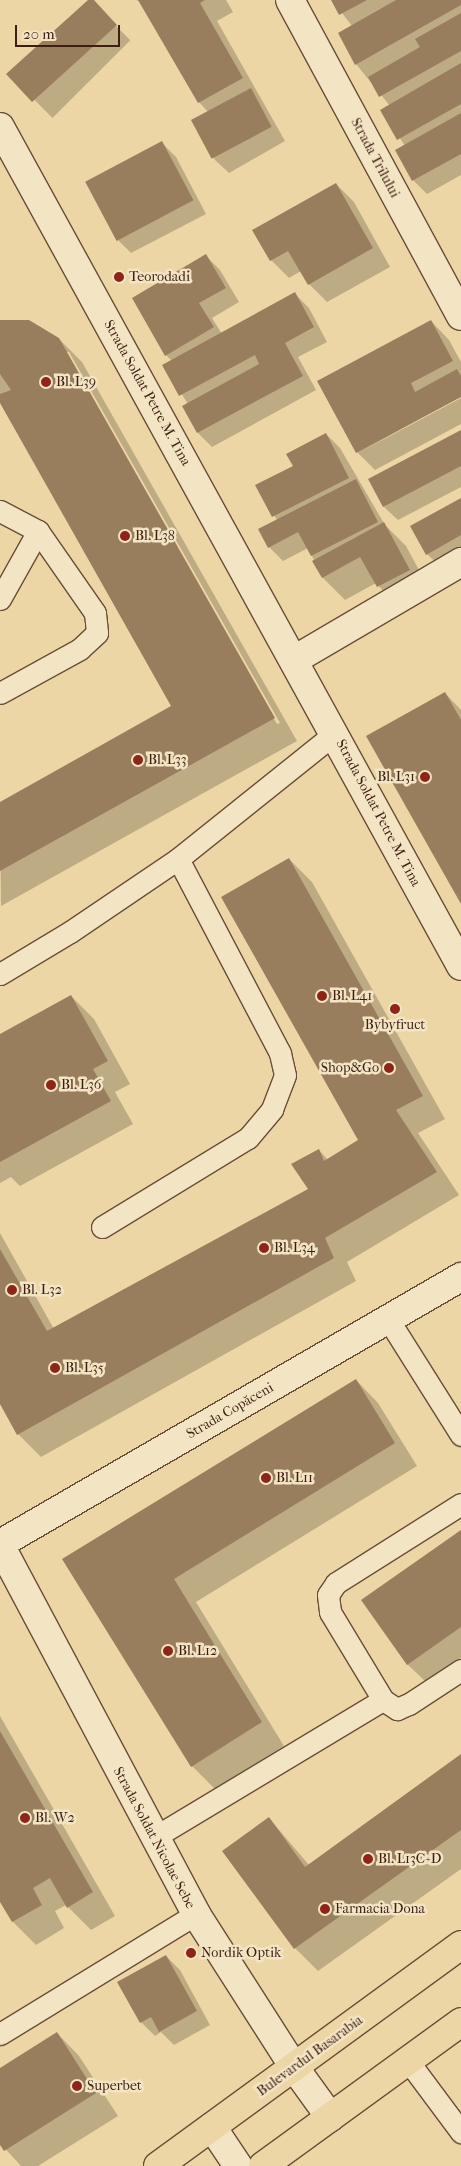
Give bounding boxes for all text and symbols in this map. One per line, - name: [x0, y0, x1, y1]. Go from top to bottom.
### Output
- scale bar: [18, 15, 122, 47]
- text: 20 m: [23, 25, 55, 43]
- street label: Strada Trilului: [347, 115, 403, 201]
- place label: Teorodadi: [129, 269, 190, 285]
- marker: Teorodadi: [113, 271, 125, 283]
- street label: Strada Soldat Petre M. Tina: [100, 317, 194, 469]
- place label: Bl. L39: [56, 374, 96, 390]
- marker: Bl. L39: [40, 376, 52, 388]
- place label: Bl. L38: [135, 528, 175, 544]
- marker: Bl. L38: [119, 530, 131, 542]
- street label: Strada Soldat Petre M. Tina: [332, 737, 424, 889]
- place label: Bl. L33: [148, 752, 187, 768]
- marker: Bl. L33: [132, 754, 144, 766]
- place label: Bl. L31: [377, 769, 415, 785]
- marker: Bl. L31: [419, 771, 431, 783]
- place label: Bl. L41: [332, 988, 372, 1004]
- marker: Bl. L41: [316, 990, 328, 1002]
- marker: Bybyfruct: [389, 1003, 401, 1015]
- place label: Bybyfruct: [365, 1017, 425, 1033]
- place label: Shop&Go: [321, 1060, 379, 1076]
- marker: Shop&Go: [383, 1062, 395, 1074]
- place label: Bl. L36: [61, 1077, 101, 1093]
- marker: Bl. L36: [45, 1079, 57, 1091]
- place label: Bl. L34: [274, 1240, 315, 1256]
- marker: Bl. L34: [258, 1242, 270, 1254]
- place label: Bl. L32: [22, 1282, 62, 1298]
- marker: Bl. L32: [6, 1284, 18, 1296]
- place label: Bl. L35: [65, 1360, 104, 1376]
- marker: Bl. L35: [49, 1362, 61, 1374]
- street label: Strada Copăceni: [183, 1379, 277, 1443]
- place label: Bl. L11: [276, 1470, 313, 1486]
- marker: Bl. L11: [260, 1472, 272, 1484]
- place label: Bl. L12: [178, 1643, 217, 1659]
- marker: Bl. L12: [162, 1645, 174, 1657]
- street label: Strada Soldat Nicolae Sebe: [109, 1764, 199, 1912]
- place label: Bl. W2: [35, 1810, 75, 1826]
- marker: Bl. W2: [19, 1812, 31, 1824]
- place label: Bl. L13C+D: [378, 1851, 442, 1867]
- marker: Bl. L13C+D: [362, 1853, 374, 1865]
- place label: Farmacia Dona: [335, 1901, 425, 1917]
- marker: Farmacia Dona: [319, 1903, 331, 1915]
- place label: Nordik Optik: [201, 1945, 281, 1961]
- marker: Nordik Optik: [185, 1947, 197, 1959]
- street label: Bulevardul Basarabia: [254, 2012, 366, 2100]
- place label: Superbet: [87, 2078, 142, 2094]
- marker: Superbet: [71, 2080, 83, 2092]

